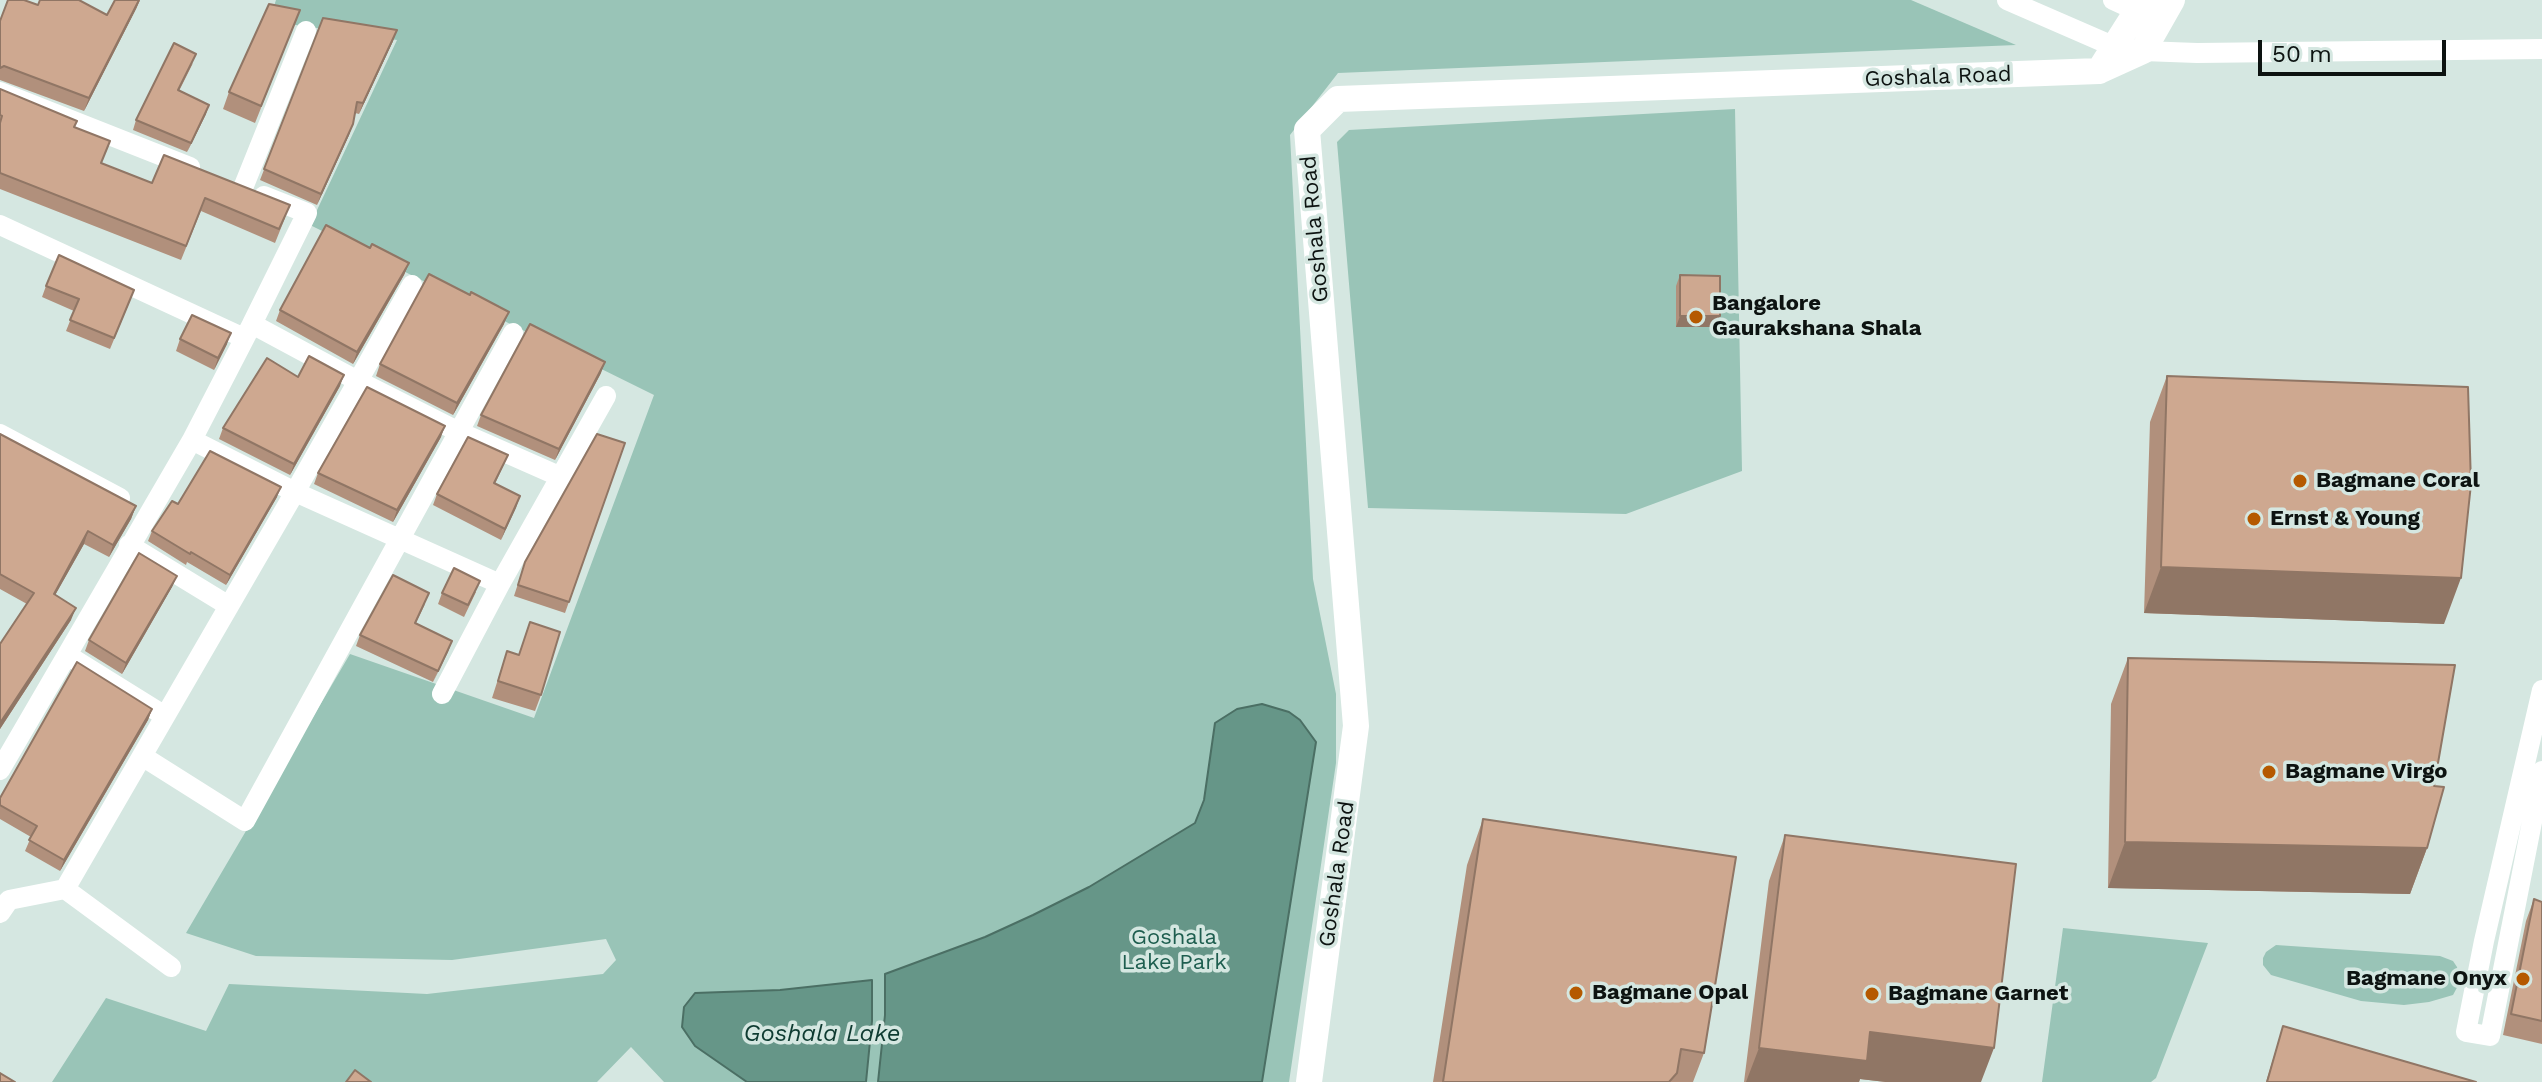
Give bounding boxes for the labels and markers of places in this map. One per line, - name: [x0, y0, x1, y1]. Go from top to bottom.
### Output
- place label: Bangalore Gaurakshana Shala: [1712, 291, 1921, 342]
- marker: Bangalore Gaurakshana Shala: [1687, 308, 1705, 326]
- place label: Bagmane Coral: [2316, 468, 2480, 494]
- marker: Bagmane Coral: [2291, 472, 2309, 490]
- place label: Ernst & Young: [2270, 506, 2420, 532]
- marker: Ernst & Young: [2245, 510, 2263, 528]
- place label: Bagmane Virgo: [2285, 759, 2448, 785]
- marker: Bagmane Virgo: [2260, 763, 2278, 781]
- place label: Bagmane Onyx: [2346, 966, 2507, 992]
- marker: Bagmane Onyx: [2514, 970, 2532, 988]
- place label: Bagmane Opal: [1592, 980, 1748, 1006]
- place label: Bagmane Garnet: [1888, 981, 2068, 1007]
- marker: Bagmane Opal: [1567, 984, 1585, 1002]
- marker: Bagmane Garnet: [1863, 985, 1881, 1003]

